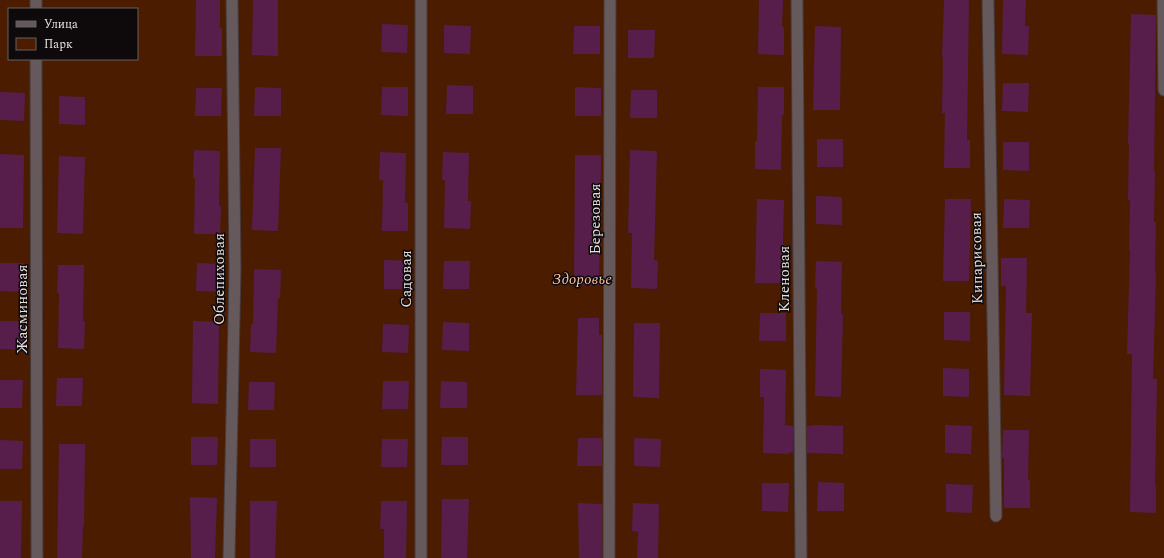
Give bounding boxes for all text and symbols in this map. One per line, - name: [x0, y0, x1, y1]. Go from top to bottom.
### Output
- legend: [8, 8, 138, 60]
- text: Улица: [44, 15, 78, 34]
- text: Парк: [44, 35, 73, 54]
- street label: Березовая: [584, 183, 607, 255]
- street label: Кипарисовая: [965, 212, 989, 304]
- street label: Облепиховая: [208, 233, 231, 325]
- street label: Кленовая: [773, 246, 796, 312]
- street label: Садовая: [395, 250, 418, 308]
- street label: Жасминовая: [11, 264, 34, 354]
- park label: Здоровье: [552, 268, 612, 291]

